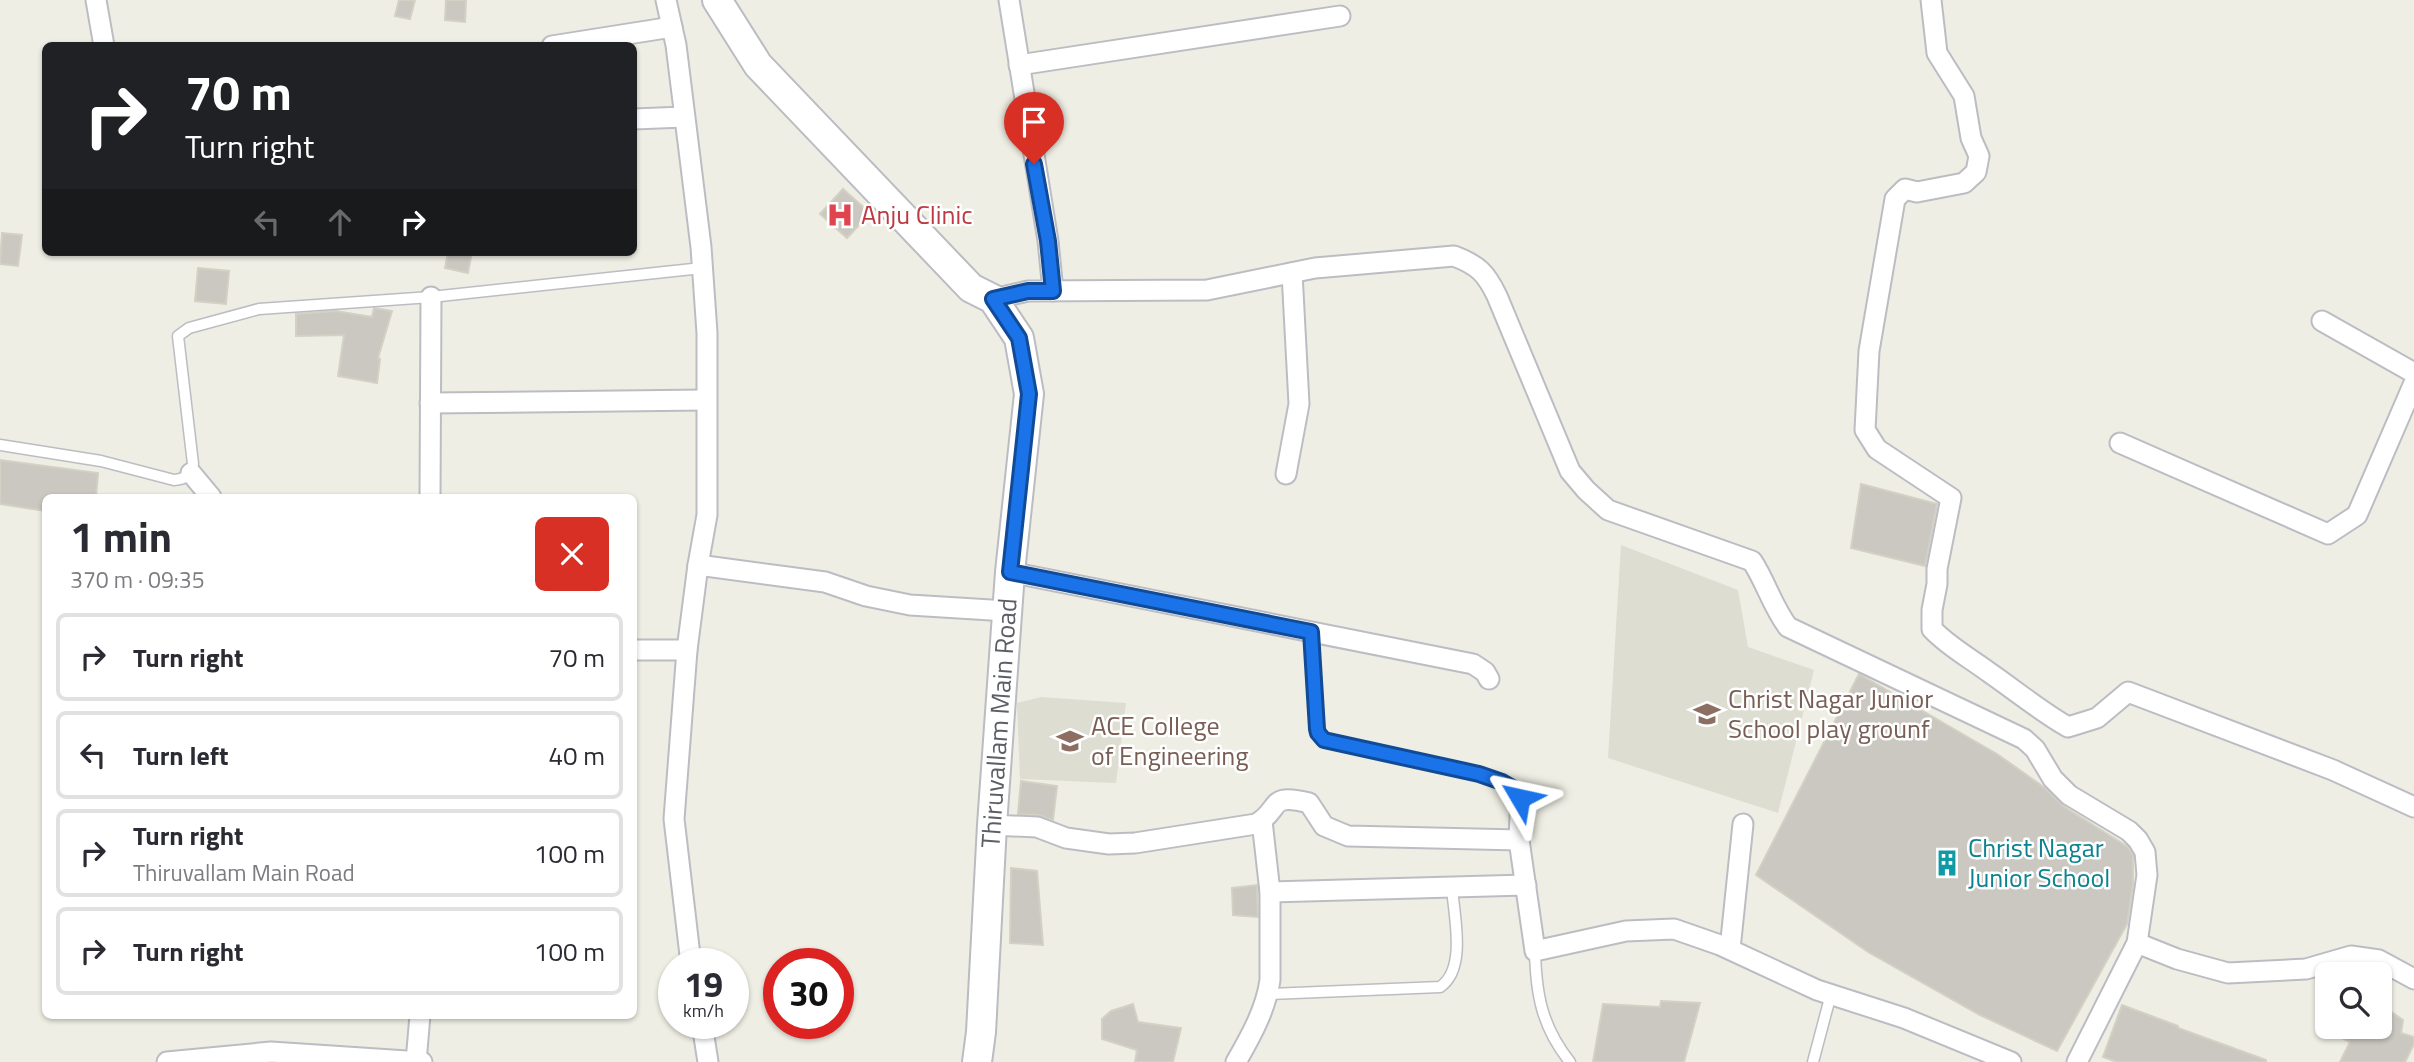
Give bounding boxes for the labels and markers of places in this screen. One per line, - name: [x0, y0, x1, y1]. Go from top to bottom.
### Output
- pin: [1004, 92, 1064, 164]
- place label: Anju Clinic: [861, 195, 973, 234]
- hospital icon: Anju Clinic: [825, 200, 855, 230]
- place label: Christ Nagar Junior School play grounf: [1728, 679, 1933, 748]
- school or university icon: Christ Nagar Junior School play grounf: [1692, 699, 1722, 729]
- place label: ACE College of Engineering: [1091, 706, 1249, 775]
- school or university icon: ACE College of Engineering: [1055, 726, 1085, 756]
- place label: Christ Nagar Junior School: [1968, 828, 2110, 897]
- building icon: Christ Nagar Junior School: [1932, 848, 1962, 878]

